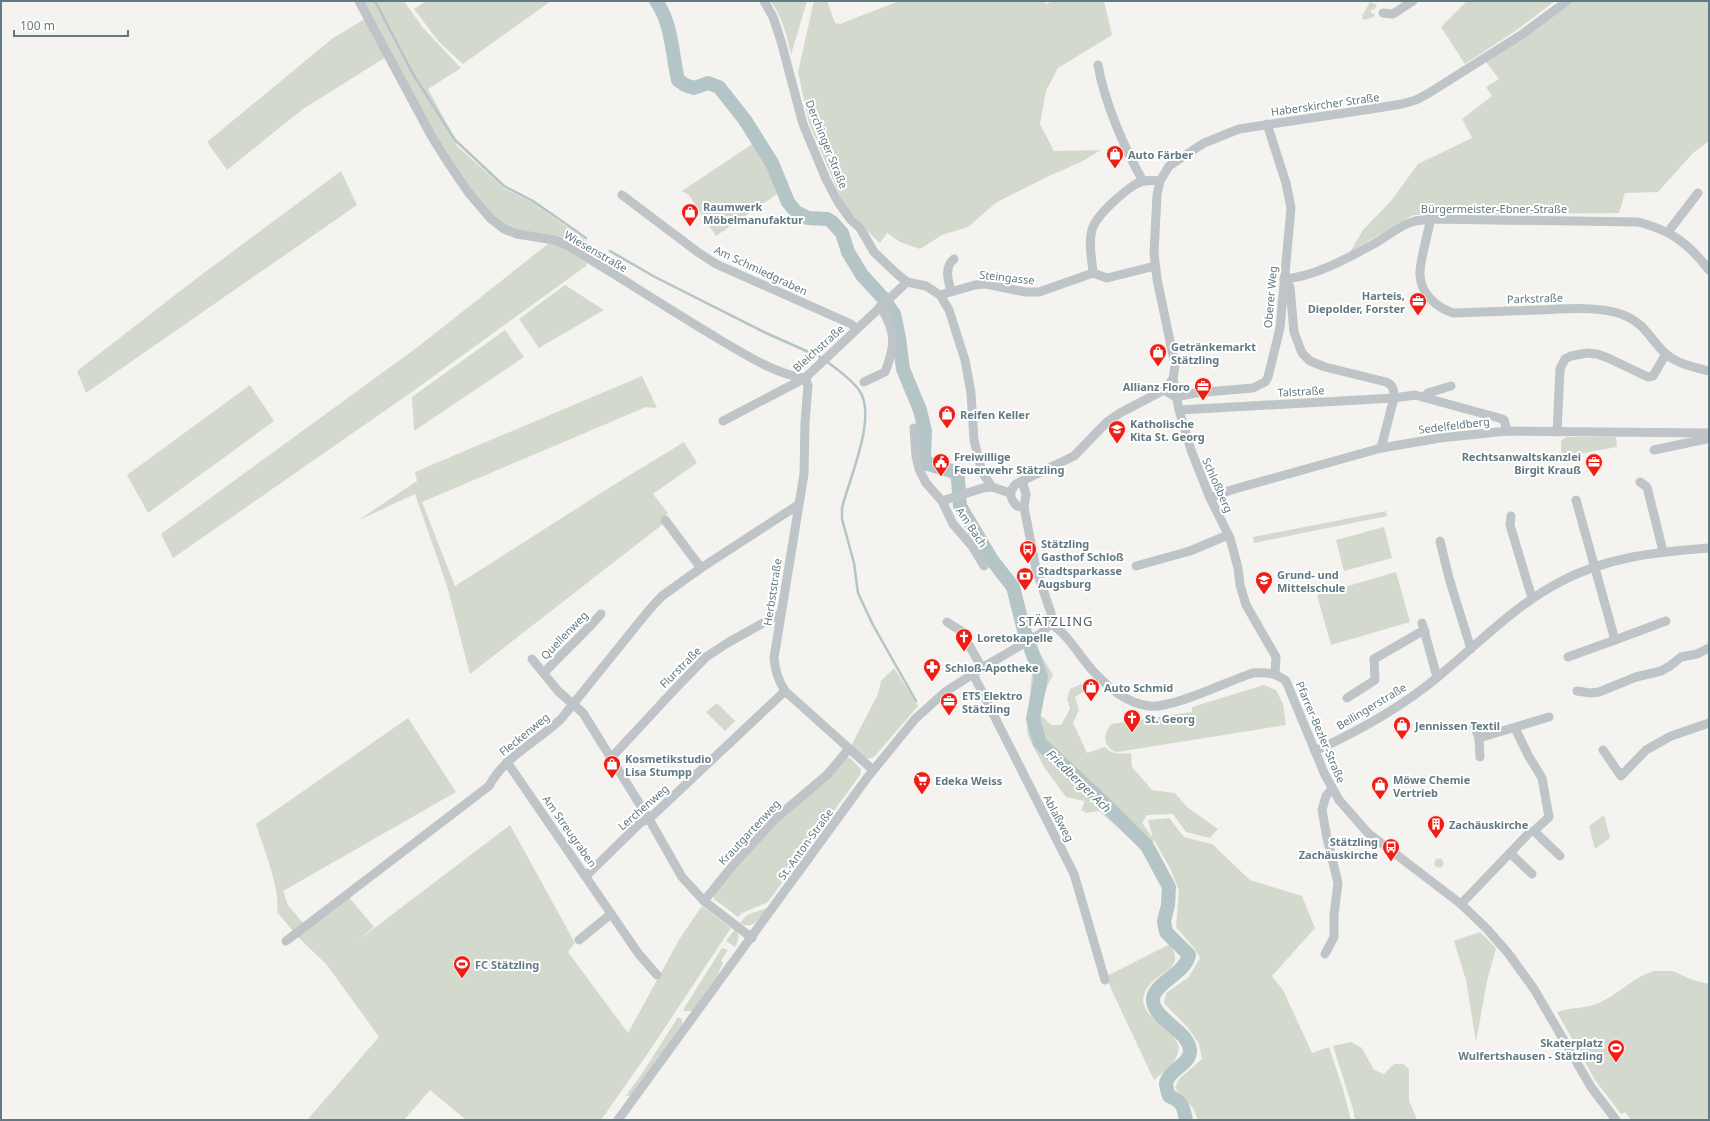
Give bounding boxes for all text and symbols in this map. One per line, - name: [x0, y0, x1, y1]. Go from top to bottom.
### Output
- scale bar: [14, 12, 128, 38]
- text: 100 m: [20, 17, 55, 34]
- street label: Haberskircher Straße: [1270, 89, 1380, 119]
- street label: Derchinger Straße: [802, 97, 852, 191]
- shop icon: Auto Färber: [1105, 144, 1125, 169]
- place label: Auto Färber: [1128, 147, 1193, 162]
- place label: Raumwerk Möbelmanufaktur: [703, 199, 803, 227]
- street label: Bürgermeister-Ebner-Straße: [1421, 201, 1567, 216]
- shop icon: Raumwerk Möbelmanufaktur: [680, 202, 700, 227]
- street label: Wiesenstraße: [562, 227, 630, 275]
- street label: Am Schmiedgraben: [712, 242, 810, 298]
- street label: Oberer Weg: [1260, 265, 1280, 329]
- street label: Steingasse: [979, 267, 1035, 287]
- place label: Harteis, Diepolder, Forster: [1308, 288, 1405, 316]
- street label: Parkstraße: [1507, 290, 1563, 306]
- office icon: Harteis, Diepolder, Forster: [1408, 291, 1428, 316]
- street label: Bleichstraße: [789, 321, 847, 375]
- place label: Getränkemarkt Stätzling: [1171, 339, 1256, 367]
- shop icon: Getränkemarkt Stätzling: [1148, 342, 1168, 367]
- office icon: Allianz Floro: [1193, 376, 1213, 401]
- place label: Allianz Floro: [1123, 379, 1190, 394]
- street label: Talstraße: [1277, 382, 1325, 400]
- shop icon: Reifen Keller: [937, 404, 957, 429]
- place label: Reifen Keller: [960, 407, 1030, 422]
- street label: Sedelfeldberg: [1417, 413, 1491, 437]
- place label: Katholische Kita St. Georg: [1130, 416, 1205, 444]
- school or university icon: Katholische Kita St. Georg: [1107, 419, 1127, 444]
- place label: Freiwillige Feuerwehr Stätzling: [954, 449, 1064, 477]
- place label: Rechtsanwaltskanzlei Birgit Krauß: [1462, 449, 1581, 477]
- public building icon: Freiwillige Feuerwehr Stätzling: [931, 452, 951, 477]
- office icon: Rechtsanwaltskanzlei Birgit Krauß: [1584, 452, 1604, 477]
- street label: Schloßberg: [1199, 455, 1237, 515]
- street label: Am Bach: [953, 504, 991, 550]
- place label: Stätzling Gasthof Schloß: [1041, 536, 1124, 564]
- bus stop icon: Stätzling Gasthof Schloß: [1018, 539, 1038, 564]
- street label: Herbststraße: [759, 557, 785, 627]
- place label: Stadtsparkasse Augsburg: [1038, 563, 1123, 591]
- bank icon: Stadtsparkasse Augsburg: [1015, 566, 1035, 591]
- place label: Grund- und Mittelschule: [1277, 567, 1346, 595]
- school or university icon: Grund- und Mittelschule: [1254, 570, 1274, 595]
- street label: Quellenweg: [537, 608, 591, 662]
- district label: STÄTZLING: [1018, 612, 1094, 630]
- church icon: Loretokapelle: [954, 627, 974, 652]
- place label: Loretokapelle: [977, 630, 1053, 645]
- street label: Flurstraße: [656, 643, 704, 691]
- pharmacy icon: Schloß-Apotheke: [922, 657, 942, 682]
- place label: Schloß-Apotheke: [945, 660, 1039, 675]
- shop icon: Auto Schmid: [1081, 677, 1101, 702]
- street label: Pfarrer-Bezler-Straße: [1293, 679, 1349, 785]
- street label: Beilingerstraße: [1333, 679, 1409, 733]
- place label: Auto Schmid: [1104, 680, 1173, 695]
- place label: ETS Elektro Stätzling: [962, 688, 1023, 716]
- office icon: ETS Elektro Stätzling: [939, 691, 959, 716]
- church icon: St. Georg: [1122, 708, 1142, 733]
- street label: Fleckenweg: [496, 709, 552, 759]
- place label: St. Georg: [1145, 711, 1195, 726]
- shop icon: Jennissen Textil: [1392, 715, 1412, 740]
- place label: Jennissen Textil: [1414, 718, 1500, 733]
- water label: Friedberger Ach: [1043, 746, 1115, 816]
- place label: Kosmetikstudio Lisa Stumpp: [625, 751, 712, 779]
- shop icon: Kosmetikstudio Lisa Stumpp: [602, 754, 622, 779]
- supermarket icon: Edeka Weiss: [912, 770, 932, 795]
- place label: Möwe Chemie Vertrieb: [1393, 772, 1471, 800]
- place label: Edeka Weiss: [935, 773, 1003, 788]
- shop icon: Möwe Chemie Vertrieb: [1370, 775, 1390, 800]
- street label: Lerchenweg: [614, 781, 672, 833]
- street label: Am Streugraben: [540, 792, 600, 870]
- street label: Ablaßweg: [1040, 792, 1078, 844]
- street label: Krautgartenweg: [715, 796, 783, 868]
- street label: St.-Anton-Straße: [774, 805, 836, 883]
- building icon: Zachäuskirche: [1426, 814, 1446, 839]
- place label: Zachäuskirche: [1449, 817, 1529, 832]
- place label: Stätzling Zachäuskirche: [1299, 834, 1378, 862]
- bus stop icon: Stätzling Zachäuskirche: [1381, 837, 1401, 862]
- sports icon: FC Stätzling: [452, 954, 472, 979]
- place label: FC Stätzling: [475, 957, 539, 972]
- place label: Skaterplatz Wulfertshausen - Stätzling: [1458, 1035, 1604, 1063]
- sports icon: Skaterplatz Wulfertshausen - Stätzling: [1606, 1038, 1626, 1063]

